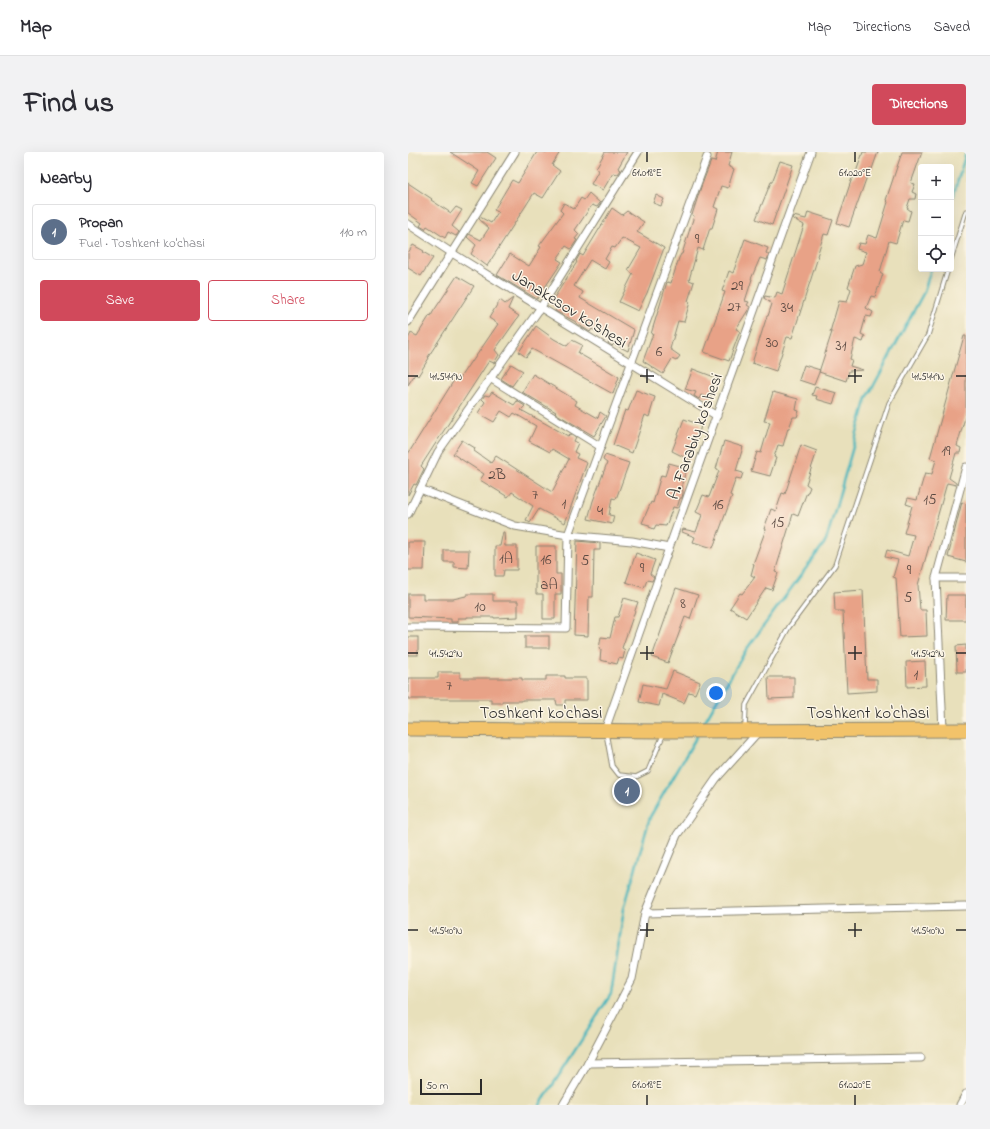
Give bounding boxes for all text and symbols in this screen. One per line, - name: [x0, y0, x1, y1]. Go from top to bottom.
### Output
- text: Map: [20, 14, 52, 41]
- text: Map: [808, 17, 831, 38]
- text: Directions: [853, 17, 911, 38]
- text: Saved: [933, 17, 970, 38]
- text: Find us: [24, 84, 114, 125]
- button: Directions: [872, 84, 966, 125]
- map controls: [918, 164, 954, 272]
- button: +: [918, 164, 954, 200]
- text: Nearby: [40, 166, 92, 191]
- text: 61.018°E: [632, 166, 662, 181]
- text: 61.020°E: [839, 166, 871, 181]
- button: −: [918, 200, 954, 236]
- text: Propan: [79, 212, 123, 234]
- text: 1: [52, 223, 56, 242]
- text: 110 m: [340, 223, 367, 242]
- house number: 9: [695, 228, 700, 250]
- text: Fuel · Toshkent ko'chasi: [79, 234, 205, 253]
- button: locate: [918, 236, 954, 272]
- street label: Janakesov ko'shesi: [506, 264, 632, 355]
- house number: 29: [731, 275, 743, 297]
- button: Save: [40, 280, 200, 321]
- button: Share: [208, 280, 368, 321]
- house number: 27: [727, 296, 741, 318]
- house number: 34: [781, 297, 793, 319]
- house number: 30: [766, 332, 779, 354]
- house number: 31: [836, 335, 847, 357]
- house number: 6: [656, 341, 663, 363]
- text: 41.544°N: [430, 370, 463, 385]
- street label: A. Farabiy ko'shesi: [661, 370, 731, 503]
- text: 41.544°N: [912, 370, 945, 385]
- house number: 19: [941, 440, 951, 462]
- house number: 2B: [488, 464, 506, 486]
- house number: 7: [532, 484, 538, 506]
- house number: 15: [923, 489, 937, 511]
- house number: 1: [562, 493, 567, 515]
- house number: 16: [712, 494, 724, 516]
- house number: 4: [597, 500, 603, 522]
- house number: 15: [771, 512, 785, 534]
- house number: 1A: [499, 548, 513, 570]
- house number: 16: [540, 549, 552, 571]
- house number: 5: [581, 550, 590, 572]
- house number: 9: [640, 557, 645, 579]
- house number: 9: [907, 559, 912, 581]
- house number: aA: [540, 574, 558, 596]
- house number: 5: [904, 587, 913, 609]
- house number: 8: [680, 593, 686, 615]
- house number: 10: [474, 596, 486, 618]
- text: 41.542°N: [429, 647, 463, 662]
- text: 41.542°N: [911, 647, 945, 662]
- house number: 1: [914, 664, 919, 686]
- house number: 7: [446, 675, 452, 697]
- your location: [706, 683, 726, 703]
- street label: Toshkent ko'chasi: [480, 701, 602, 726]
- street label: Toshkent ko'chasi: [807, 701, 929, 726]
- pin: 1: [614, 776, 640, 806]
- text: 41.540°N: [430, 924, 463, 939]
- text: 41.540°N: [912, 924, 945, 939]
- scale bar: [420, 1077, 482, 1096]
- text: 50 m: [426, 1078, 448, 1094]
- text: 61.018°E: [632, 1078, 662, 1093]
- text: 61.020°E: [839, 1078, 871, 1093]

